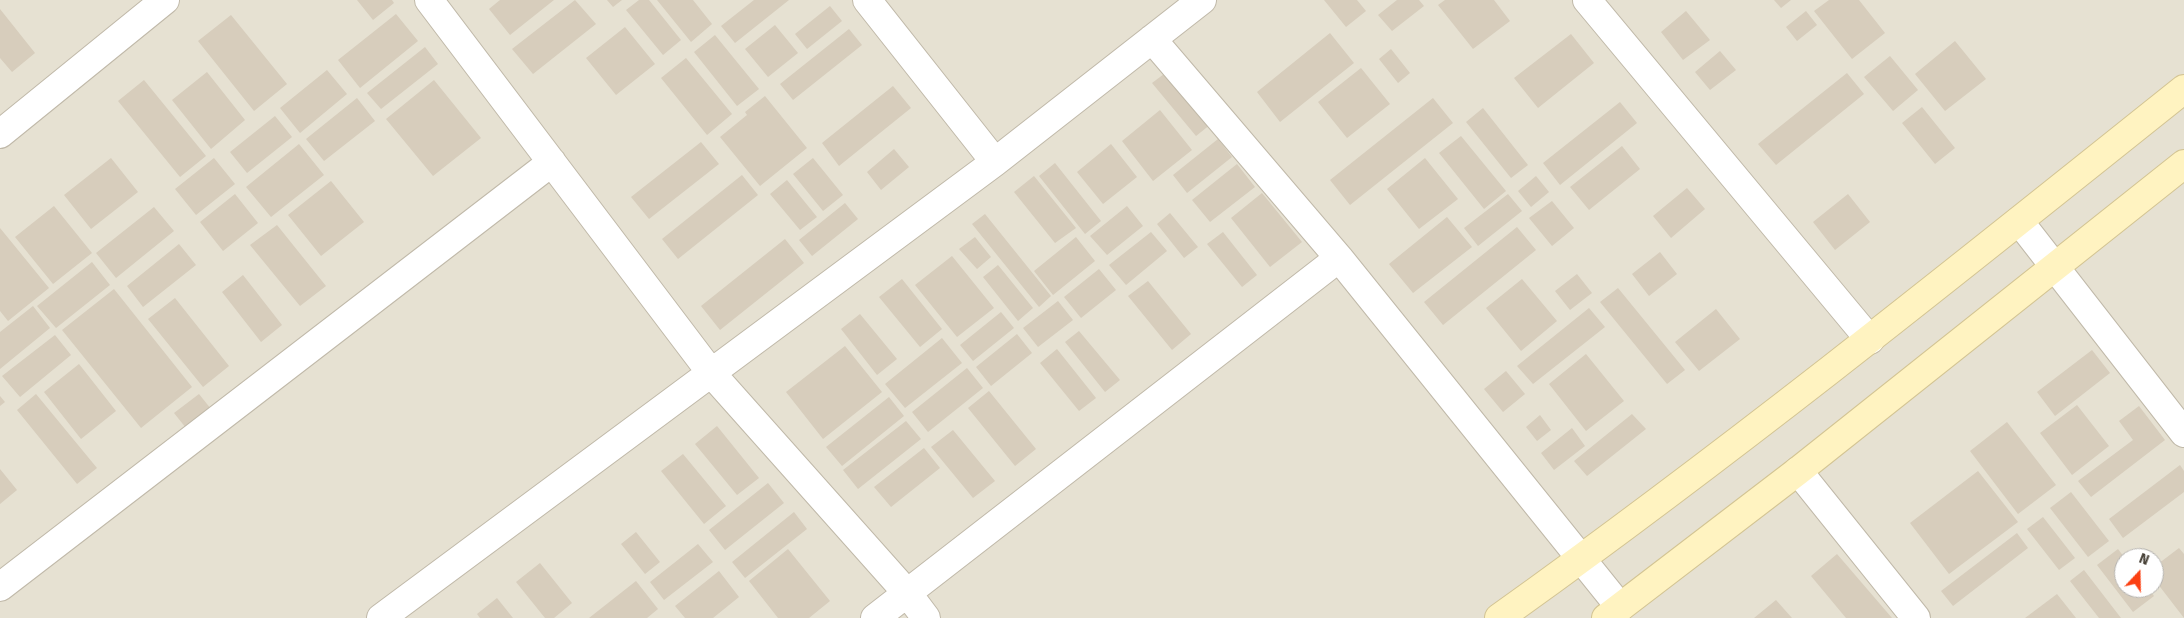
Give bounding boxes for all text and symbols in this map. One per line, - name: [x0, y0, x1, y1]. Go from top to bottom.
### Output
- north arrow: [2114, 548, 2164, 598]
- text: N: [2137, 550, 2152, 569]

